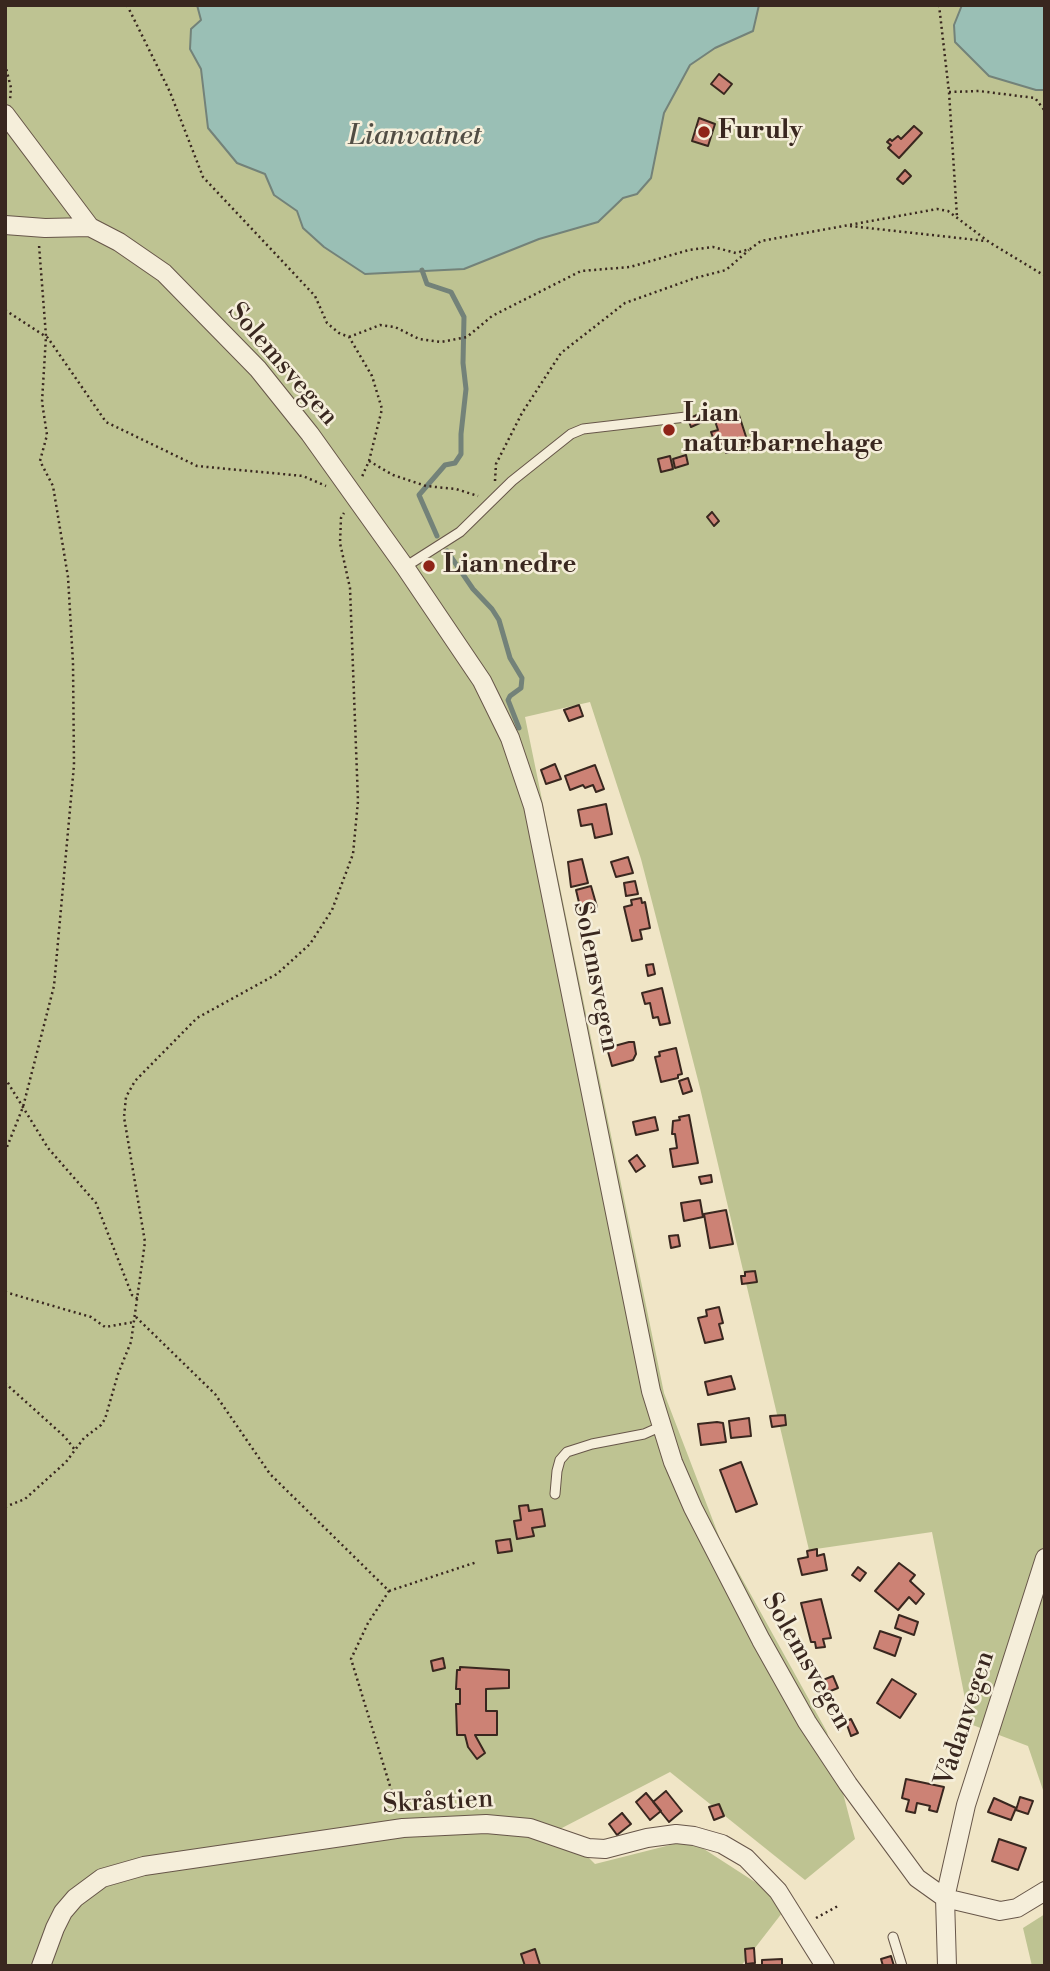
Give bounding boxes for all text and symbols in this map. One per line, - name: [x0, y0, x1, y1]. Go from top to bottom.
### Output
- place label: Furuly: [718, 116, 802, 148]
- water label: Lianvatnet: [348, 120, 482, 154]
- marker: Furuly: [696, 124, 712, 140]
- street label: Solemsvegen: [220, 297, 344, 433]
- place label: Lian naturbarnehage: [683, 399, 883, 460]
- marker: Lian naturbarnehage: [661, 422, 677, 438]
- place label: Lian nedre: [443, 550, 576, 582]
- marker: Lian nedre: [421, 558, 437, 574]
- street label: Solemsvegen: [565, 899, 625, 1055]
- street label: Solemsvegen: [754, 1588, 858, 1736]
- street label: Vådanvegen: [930, 1648, 1002, 1790]
- street label: Skråstien: [382, 1785, 494, 1821]

